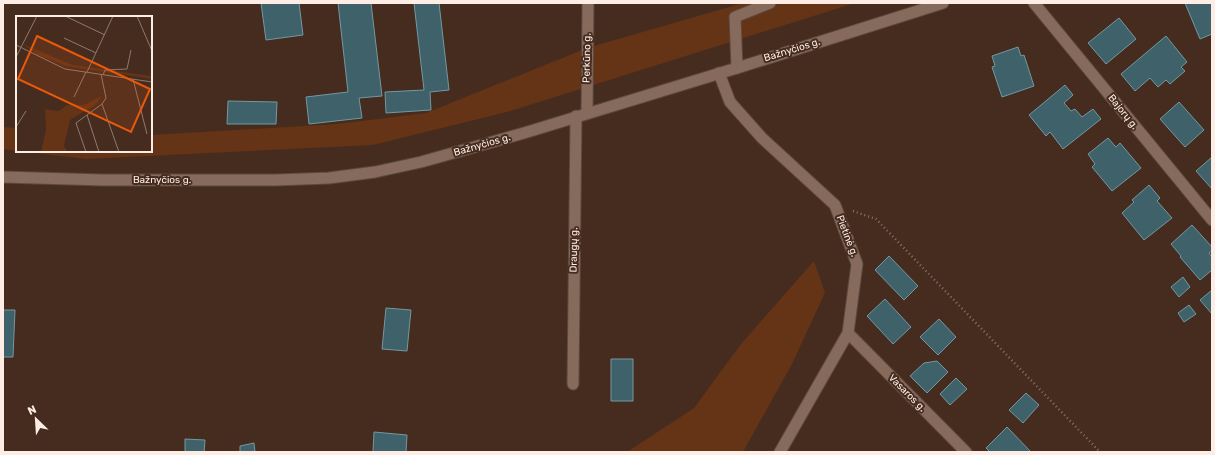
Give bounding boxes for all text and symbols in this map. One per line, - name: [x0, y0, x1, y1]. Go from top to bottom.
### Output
- inset map: [16, 16, 152, 152]
- street label: Perkūno g.: [581, 33, 593, 83]
- street label: Bažnyčios g.: [762, 36, 822, 64]
- street label: Bajorų g.: [1105, 92, 1141, 132]
- street label: Bažnyčios g.: [452, 131, 512, 159]
- street label: Bažnyčios g.: [133, 174, 191, 186]
- street label: Pietinė g.: [834, 214, 860, 258]
- street label: Draugų g.: [568, 227, 580, 273]
- street label: Vasaros g.: [886, 372, 928, 414]
- north arrow: [16, 399, 56, 439]
- text: N: [26, 403, 38, 418]

